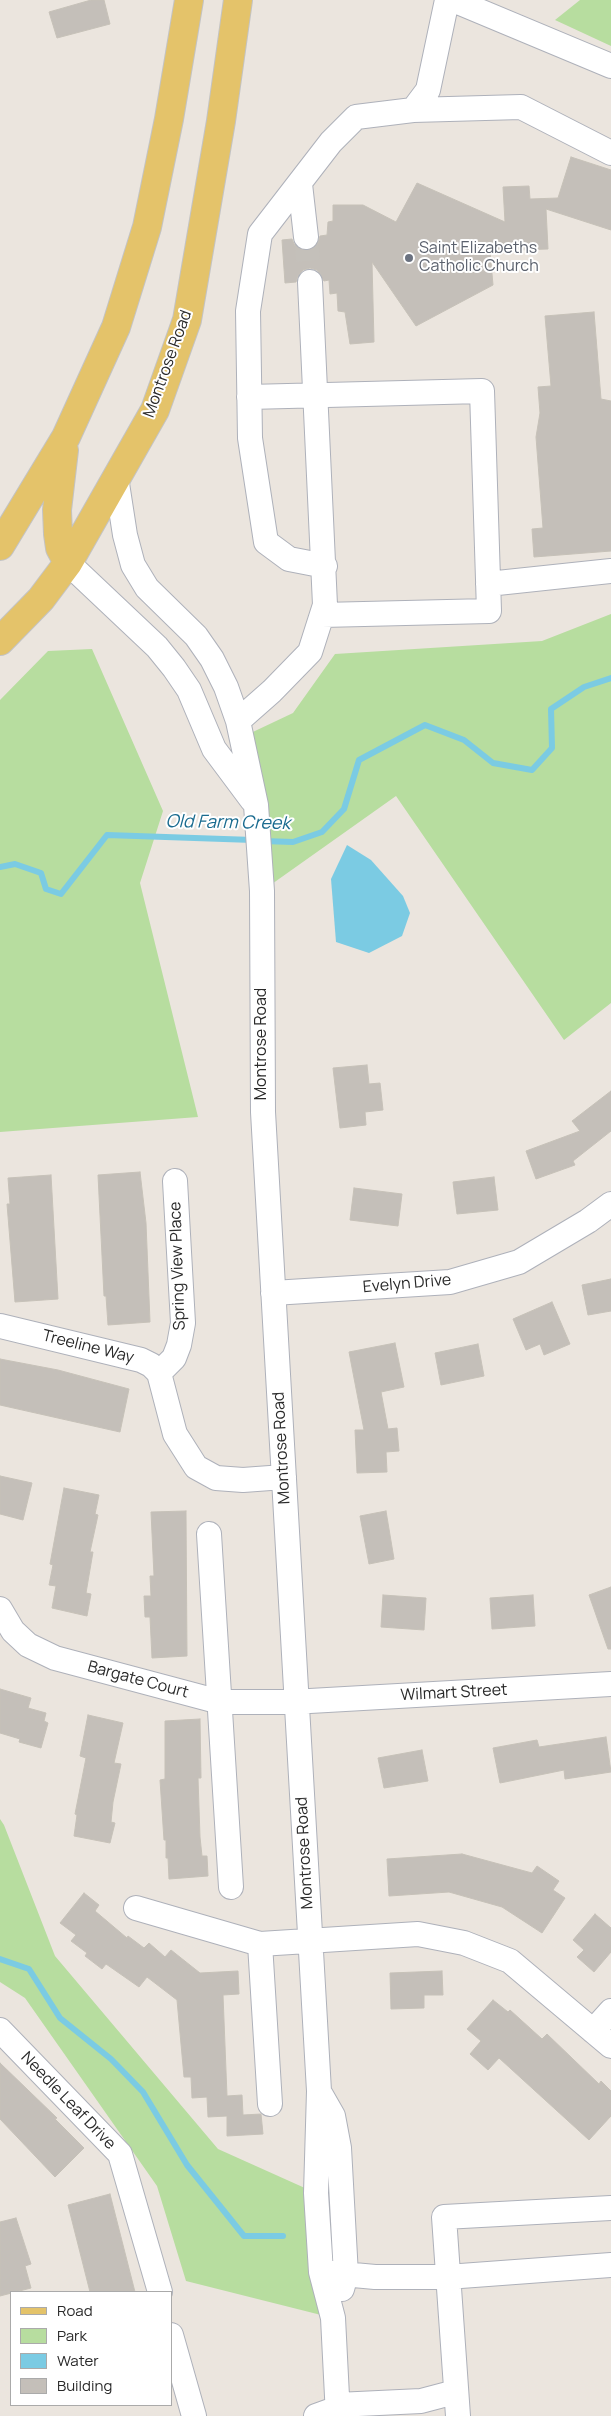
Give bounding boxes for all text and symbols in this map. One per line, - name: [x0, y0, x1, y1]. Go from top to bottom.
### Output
- place label: Saint Elizabeths Catholic Church: [419, 239, 539, 277]
- marker: Saint Elizabeths Catholic Church: [403, 252, 415, 264]
- street label: Montrose Road: [140, 308, 196, 420]
- water label: Old Farm Creek: [165, 811, 291, 835]
- street label: Montrose Road: [252, 988, 272, 1100]
- street label: Spring View Place: [166, 1201, 190, 1331]
- street label: Evelyn Drive: [362, 1271, 452, 1297]
- street label: Treeline Way: [40, 1326, 136, 1368]
- street label: Montrose Road: [269, 1391, 295, 1505]
- street label: Bargate Court: [85, 1657, 191, 1703]
- street label: Wilmart Street: [400, 1681, 508, 1705]
- street label: Montrose Road: [292, 1796, 318, 1910]
- street label: Needle Leaf Drive: [17, 2048, 119, 2154]
- legend: [10, 2291, 172, 2406]
- text: Road: [57, 2300, 93, 2321]
- text: Park: [57, 2325, 87, 2346]
- text: Water: [57, 2350, 99, 2371]
- text: Building: [57, 2375, 112, 2396]

